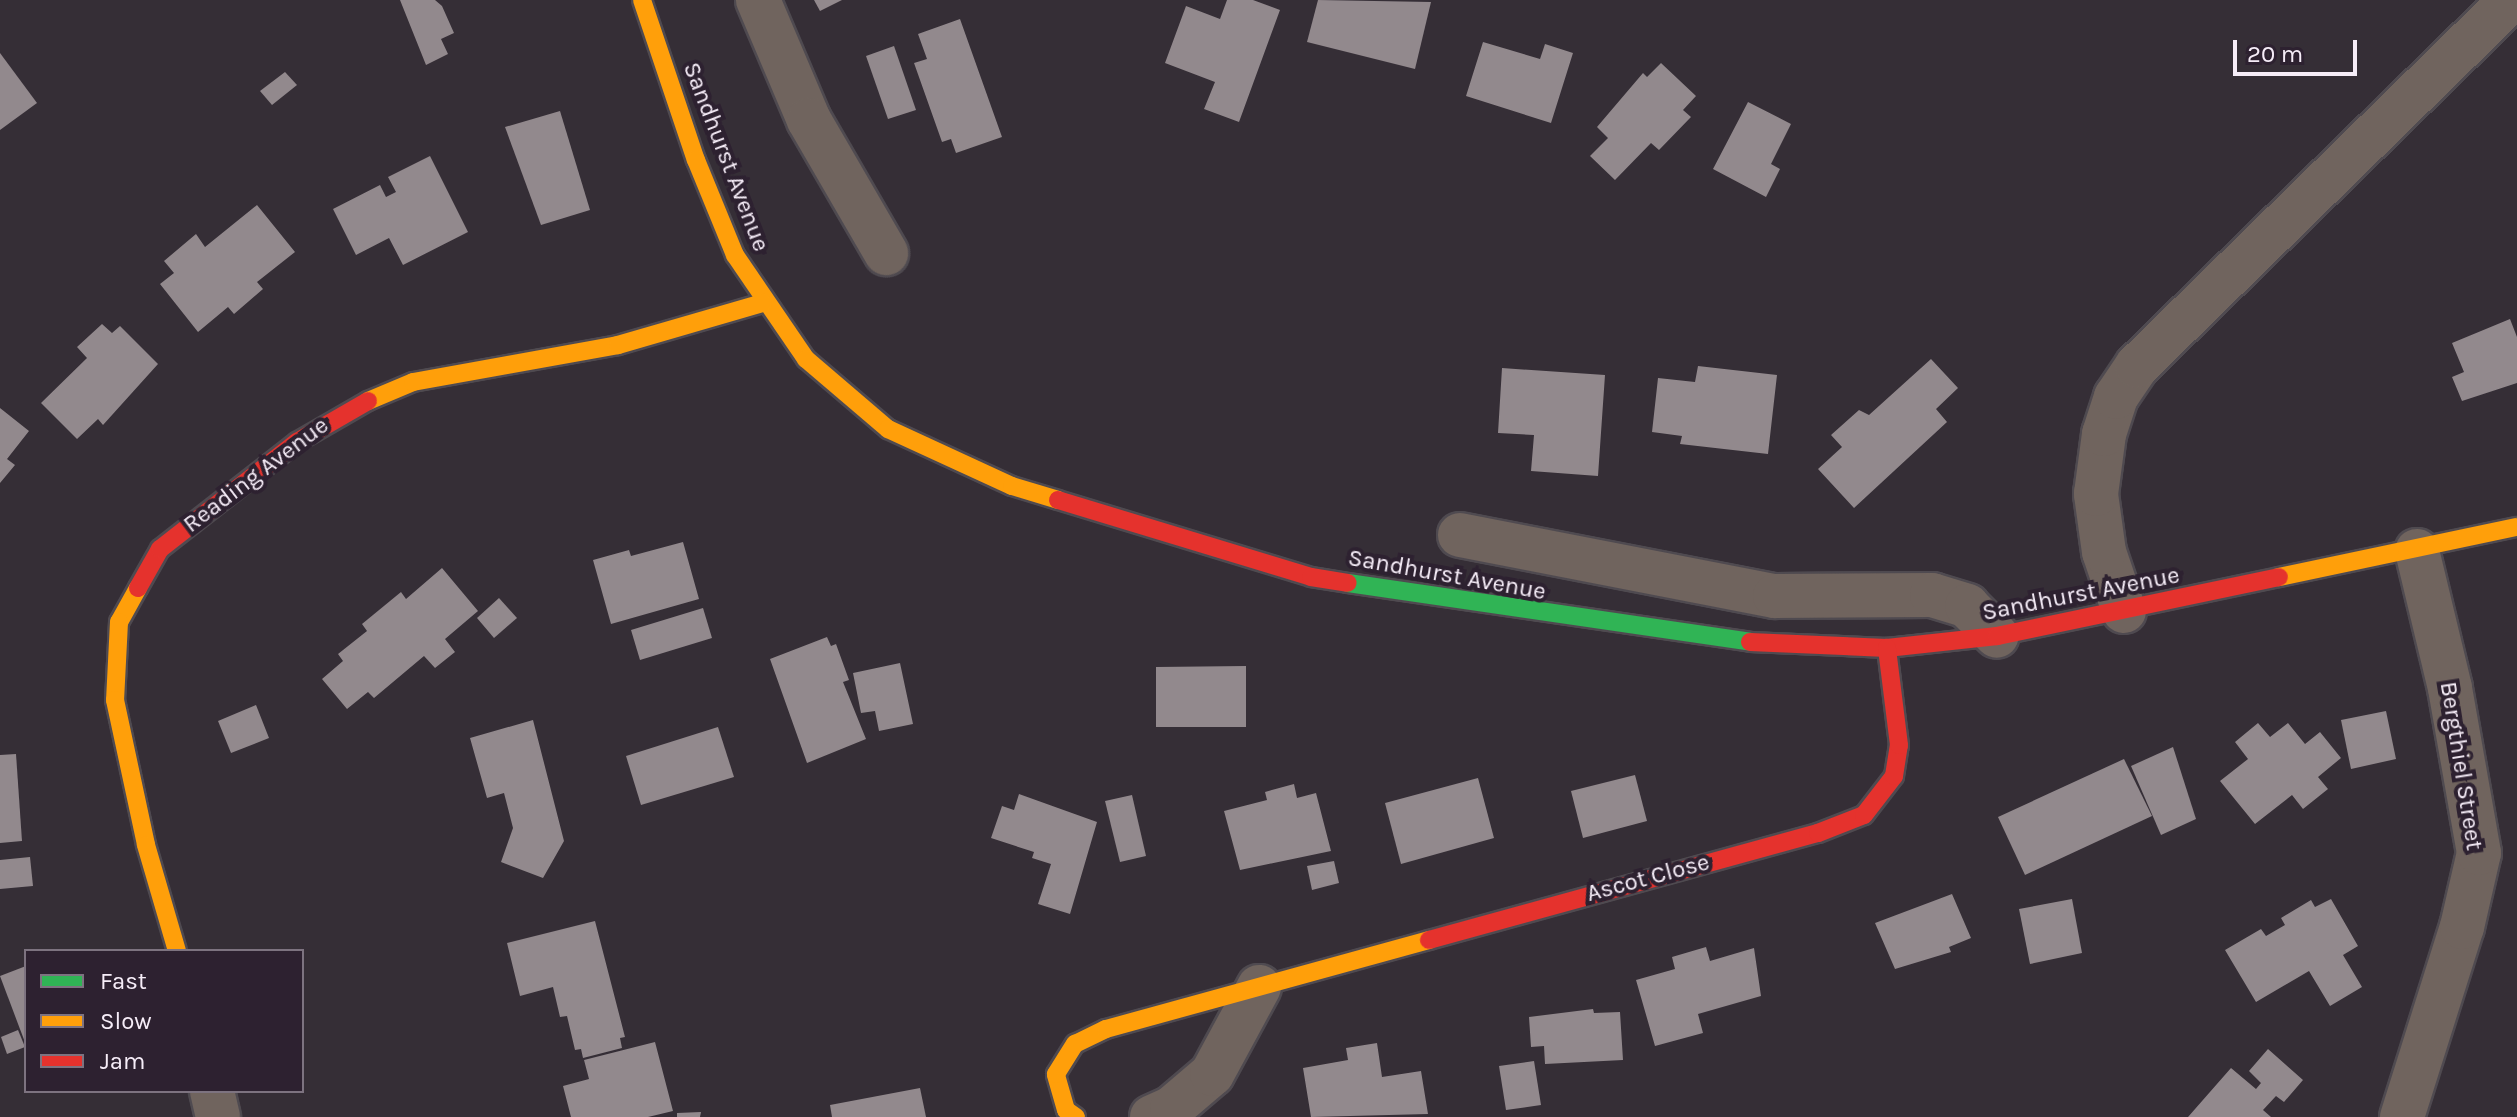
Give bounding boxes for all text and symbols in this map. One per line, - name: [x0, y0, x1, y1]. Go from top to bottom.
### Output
- scale bar: [2237, 24, 2361, 74]
- text: 20 m: [2247, 40, 2303, 68]
- street label: Sandhurst Avenue: [677, 58, 775, 256]
- street label: Reading Avenue: [178, 411, 334, 539]
- street label: Sandhurst Avenue: [1346, 543, 1548, 607]
- street label: Sandhurst Avenue: [1980, 561, 2182, 627]
- street label: Bergthiel Street: [2433, 680, 2489, 852]
- street label: Ascot Close: [1583, 848, 1713, 908]
- legend: [24, 949, 304, 1093]
- text: Fast: [100, 967, 147, 995]
- text: Slow: [100, 1007, 152, 1035]
- text: Jam: [100, 1047, 145, 1075]

